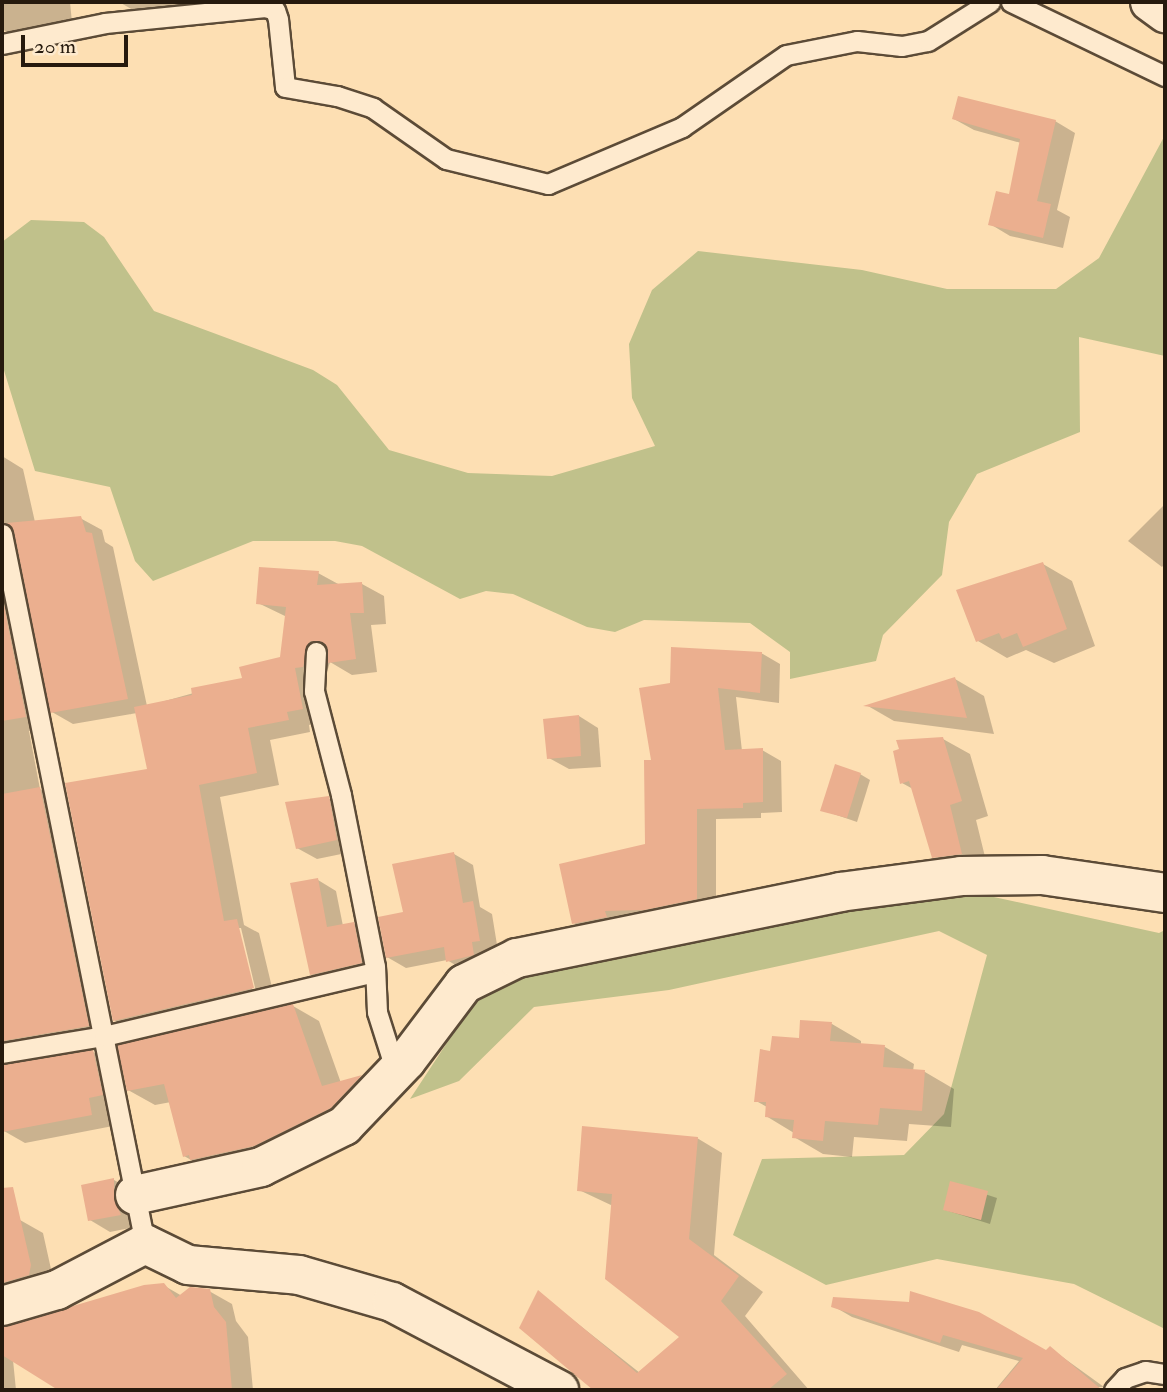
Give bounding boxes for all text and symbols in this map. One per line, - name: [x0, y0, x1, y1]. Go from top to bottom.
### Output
- scale bar: [24, 21, 131, 65]
- text: 20 m: [34, 33, 76, 60]

